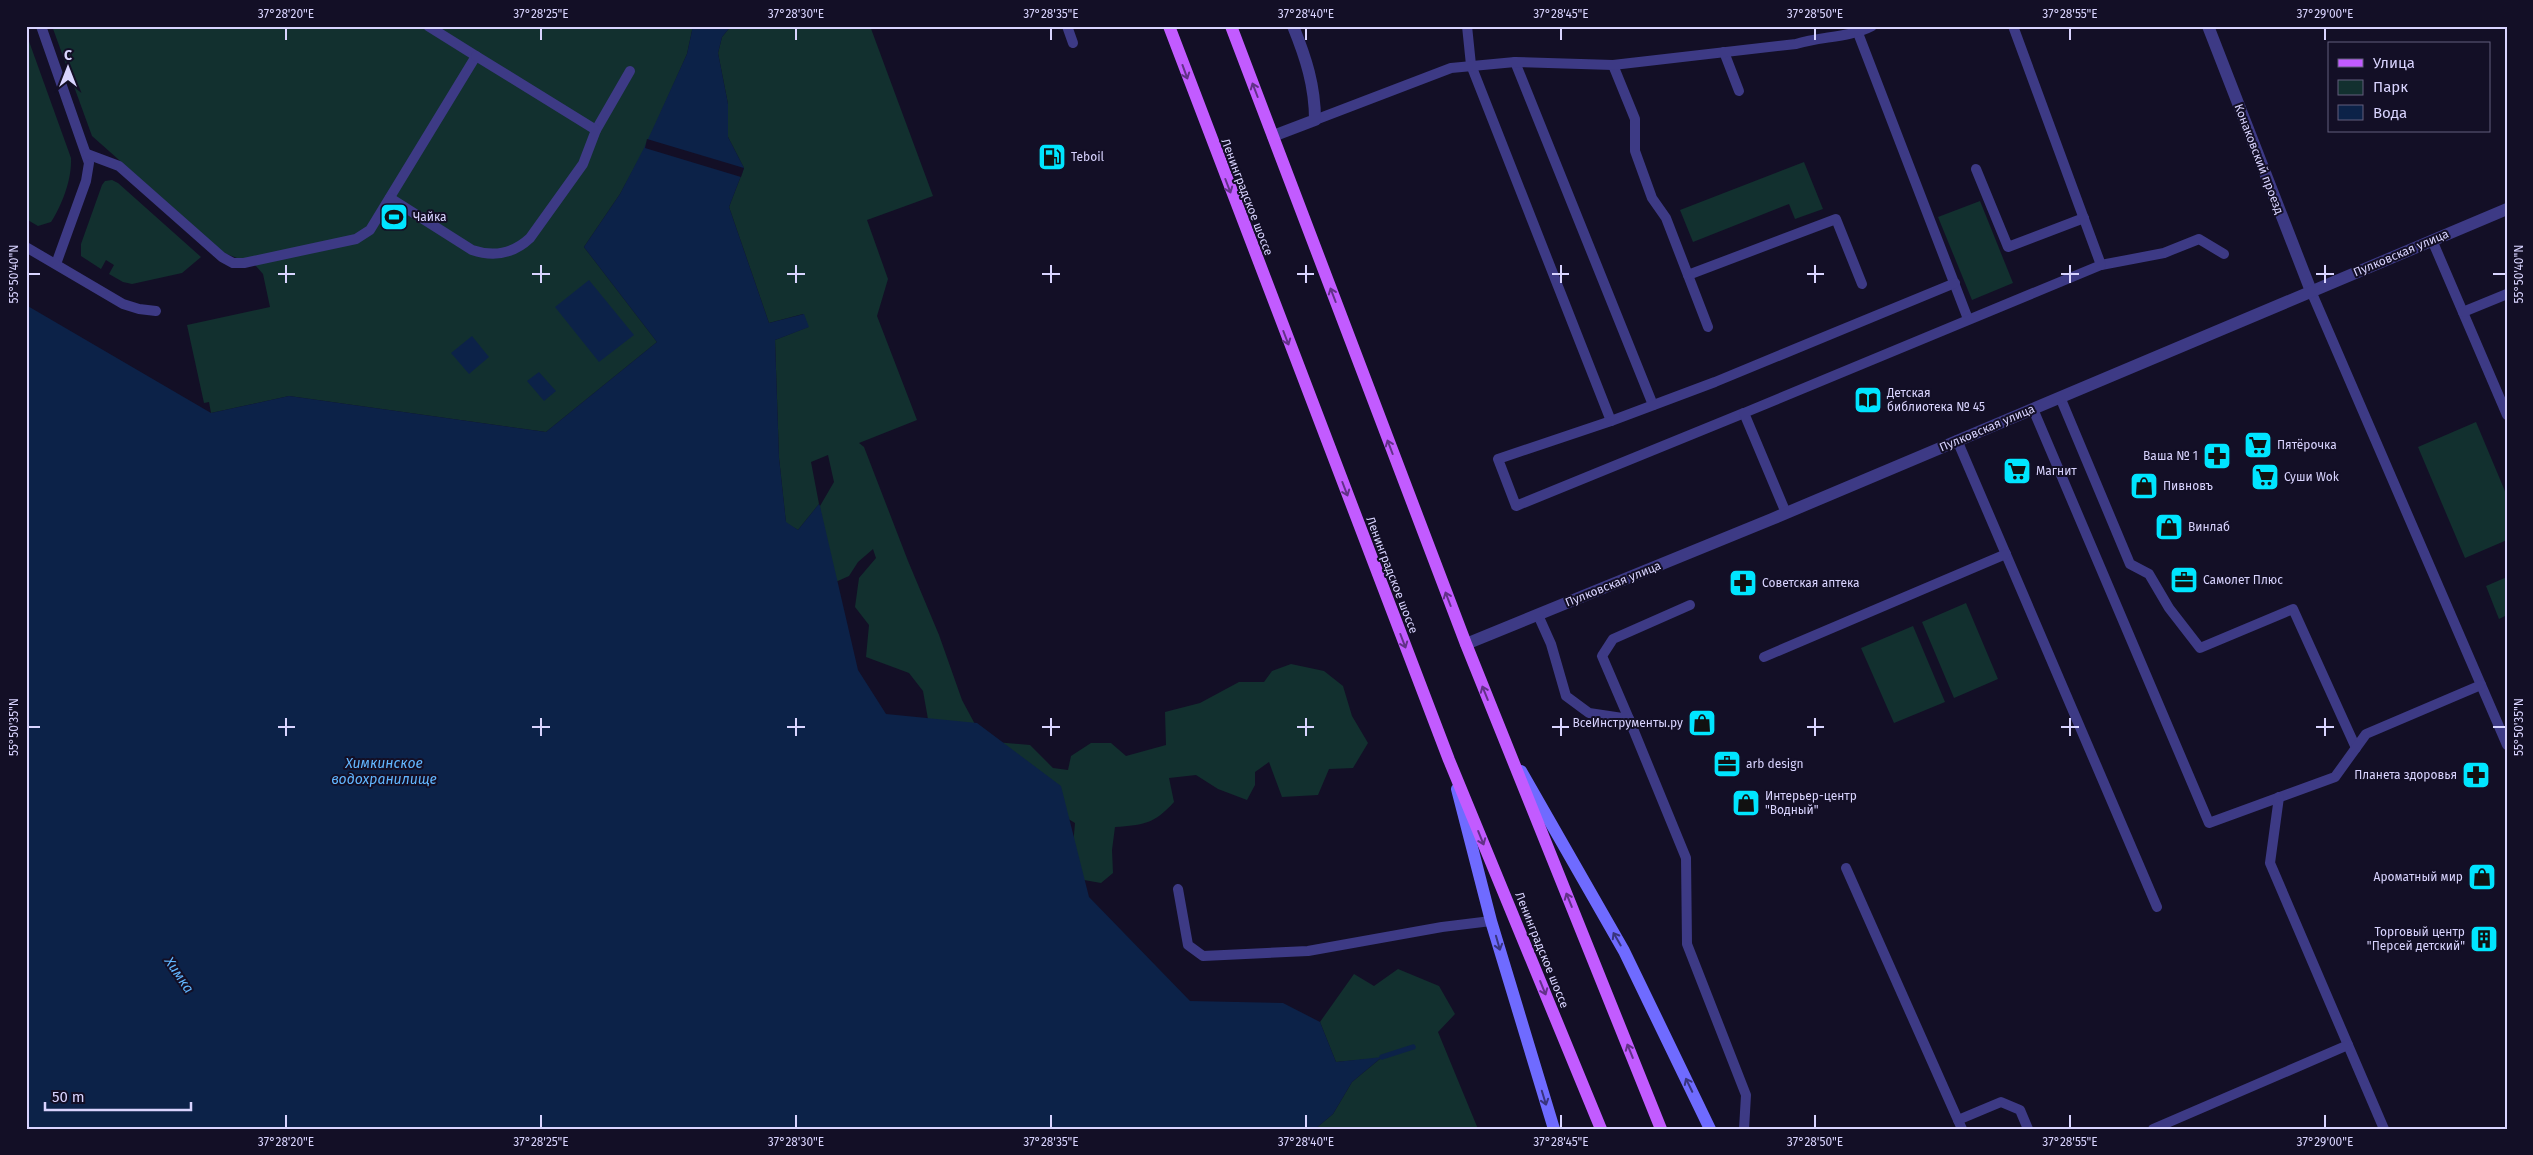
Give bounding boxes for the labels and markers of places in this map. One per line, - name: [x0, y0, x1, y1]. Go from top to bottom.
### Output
- fuel station icon: Teboil: [1037, 142, 1067, 172]
- place label: Teboil: [1071, 150, 1105, 164]
- sports icon: Чайка: [379, 202, 409, 232]
- place label: Чайка: [413, 210, 447, 224]
- library icon: Детская библиотека № 45: [1853, 385, 1883, 415]
- place label: Детская библиотека № 45: [1886, 386, 1985, 414]
- supermarket icon: Пятёрочка: [2243, 430, 2273, 460]
- place label: Пятёрочка: [2277, 438, 2337, 452]
- pharmacy icon: Ваша № 1: [2202, 441, 2232, 471]
- place label: Ваша № 1: [2143, 449, 2198, 463]
- supermarket icon: Магнит: [2002, 456, 2032, 486]
- supermarket icon: Суши Wok: [2250, 462, 2280, 492]
- place label: Магнит: [2036, 464, 2077, 478]
- place label: Суши Wok: [2284, 470, 2340, 484]
- shop icon: Пивновъ: [2129, 471, 2159, 501]
- place label: Пивновъ: [2163, 479, 2213, 493]
- shop icon: Винлаб: [2154, 512, 2184, 542]
- place label: Винлаб: [2188, 520, 2230, 534]
- office icon: Самолет Плюс: [2169, 565, 2199, 595]
- pharmacy icon: Советская аптека: [1728, 568, 1758, 598]
- place label: Самолет Плюс: [2203, 573, 2283, 587]
- place label: Советская аптека: [1762, 576, 1860, 590]
- shop icon: ВсеИнструменты.ру: [1687, 708, 1717, 738]
- place label: ВсеИнструменты.ру: [1572, 716, 1683, 730]
- office icon: arb design: [1712, 749, 1742, 779]
- place label: arb design: [1746, 757, 1803, 771]
- pharmacy icon: Планета здоровья: [2461, 760, 2491, 790]
- place label: Планета здоровья: [2354, 768, 2457, 782]
- shop icon: Интерьер-центр "Водный": [1731, 788, 1761, 818]
- place label: Интерьер-центр "Водный": [1765, 789, 1857, 817]
- shop icon: Ароматный мир: [2467, 862, 2497, 892]
- place label: Ароматный мир: [2374, 870, 2463, 884]
- building icon: Торговый центр "Персей детский": [2469, 924, 2499, 954]
- place label: Торговый центр "Персей детский": [2367, 925, 2465, 953]

